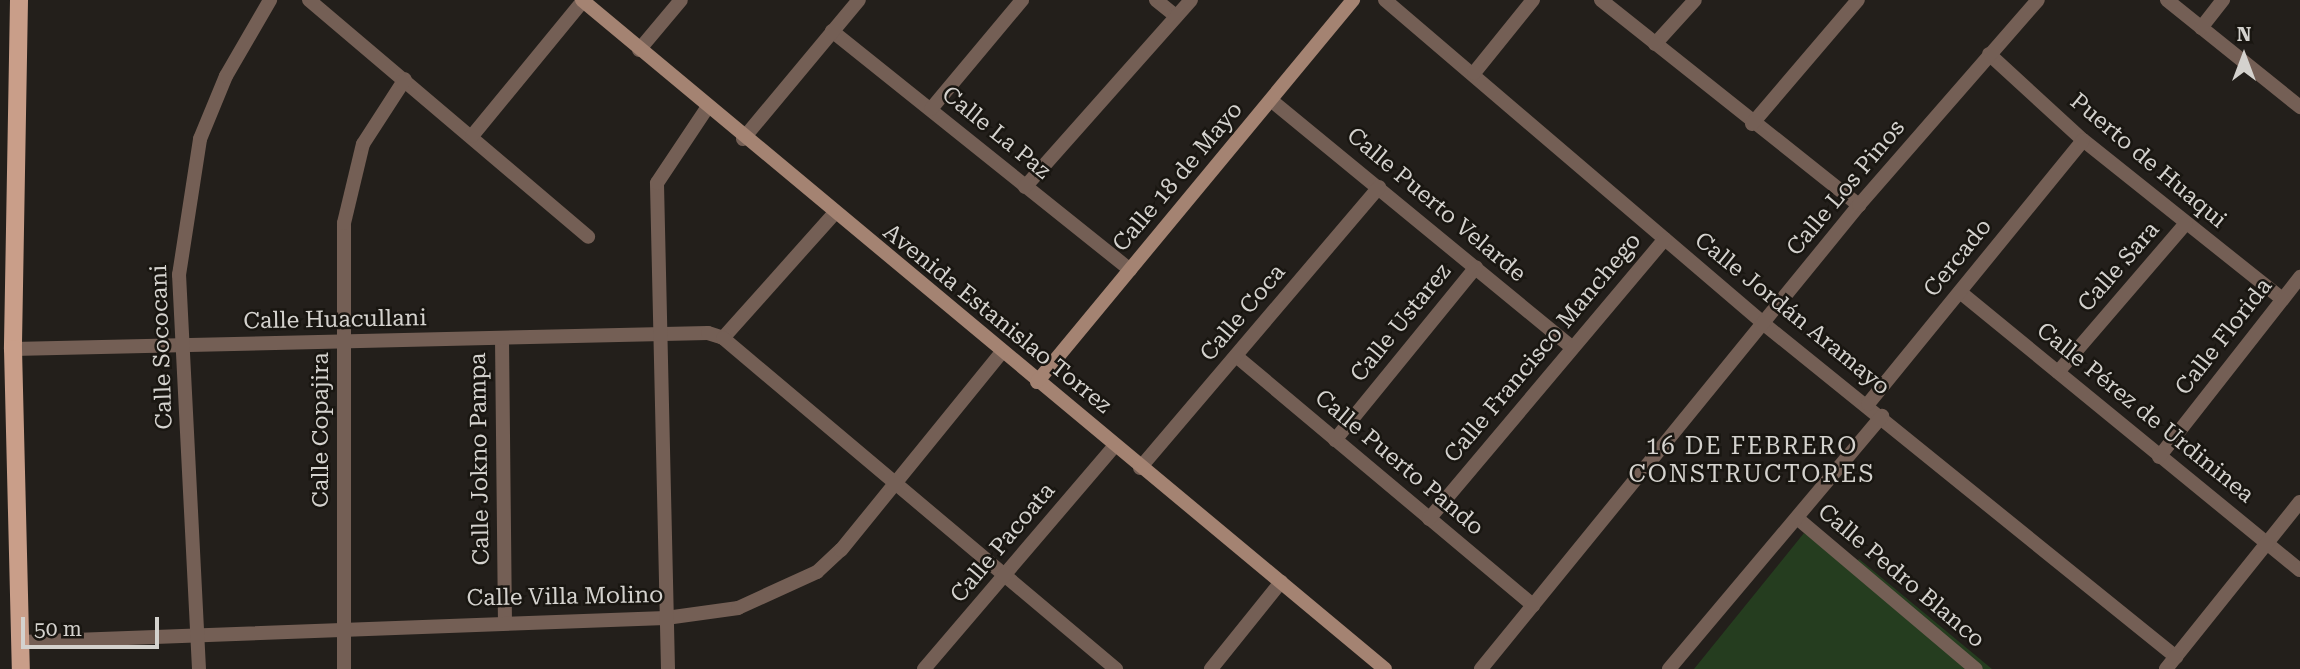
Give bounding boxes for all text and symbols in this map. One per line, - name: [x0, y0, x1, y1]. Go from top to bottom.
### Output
- north arrow: [2209, 21, 2279, 91]
- text: N: [2237, 23, 2251, 46]
- street label: Calle La Paz: [936, 81, 1056, 185]
- street label: Puerto de Huaqui: [2064, 88, 2232, 234]
- street label: Calle 18 de Mayo: [1107, 96, 1249, 258]
- street label: Calle Los Pinos: [1781, 114, 1911, 262]
- street label: Calle Puerto Velarde: [1341, 122, 1531, 288]
- street label: Cercado: [1918, 213, 1998, 303]
- street label: Calle Sara: [2072, 216, 2166, 318]
- street label: Avenida Estanislao Torrez: [877, 218, 1117, 420]
- street label: Calle Francisco Manchego: [1439, 227, 1647, 469]
- street label: Calle Jordán Aramayo: [1689, 227, 1895, 401]
- street label: Calle Ustarez: [1345, 258, 1457, 388]
- street label: Calle Coca: [1195, 259, 1291, 367]
- street label: Calle Sococani: [145, 264, 179, 430]
- street label: Calle Florida: [2170, 273, 2278, 401]
- street label: Calle Huacullani: [243, 305, 427, 335]
- street label: Calle Pérez de Urdininea: [2031, 317, 2259, 509]
- street label: Calle Copajira: [307, 352, 335, 508]
- street label: Calle Jokno Pampa: [464, 352, 496, 566]
- street label: Calle Puerto Pando: [1309, 384, 1489, 542]
- district label: 16 DE FEBRERO CONSTRUCTORES: [1630, 433, 1874, 489]
- street label: Calle Pacoata: [945, 477, 1061, 609]
- street label: Calle Pedro Blanco: [1812, 498, 1990, 654]
- street label: Calle Villa Molino: [466, 581, 664, 613]
- scale bar: [24, 602, 163, 646]
- text: 50 m: [34, 617, 82, 641]

